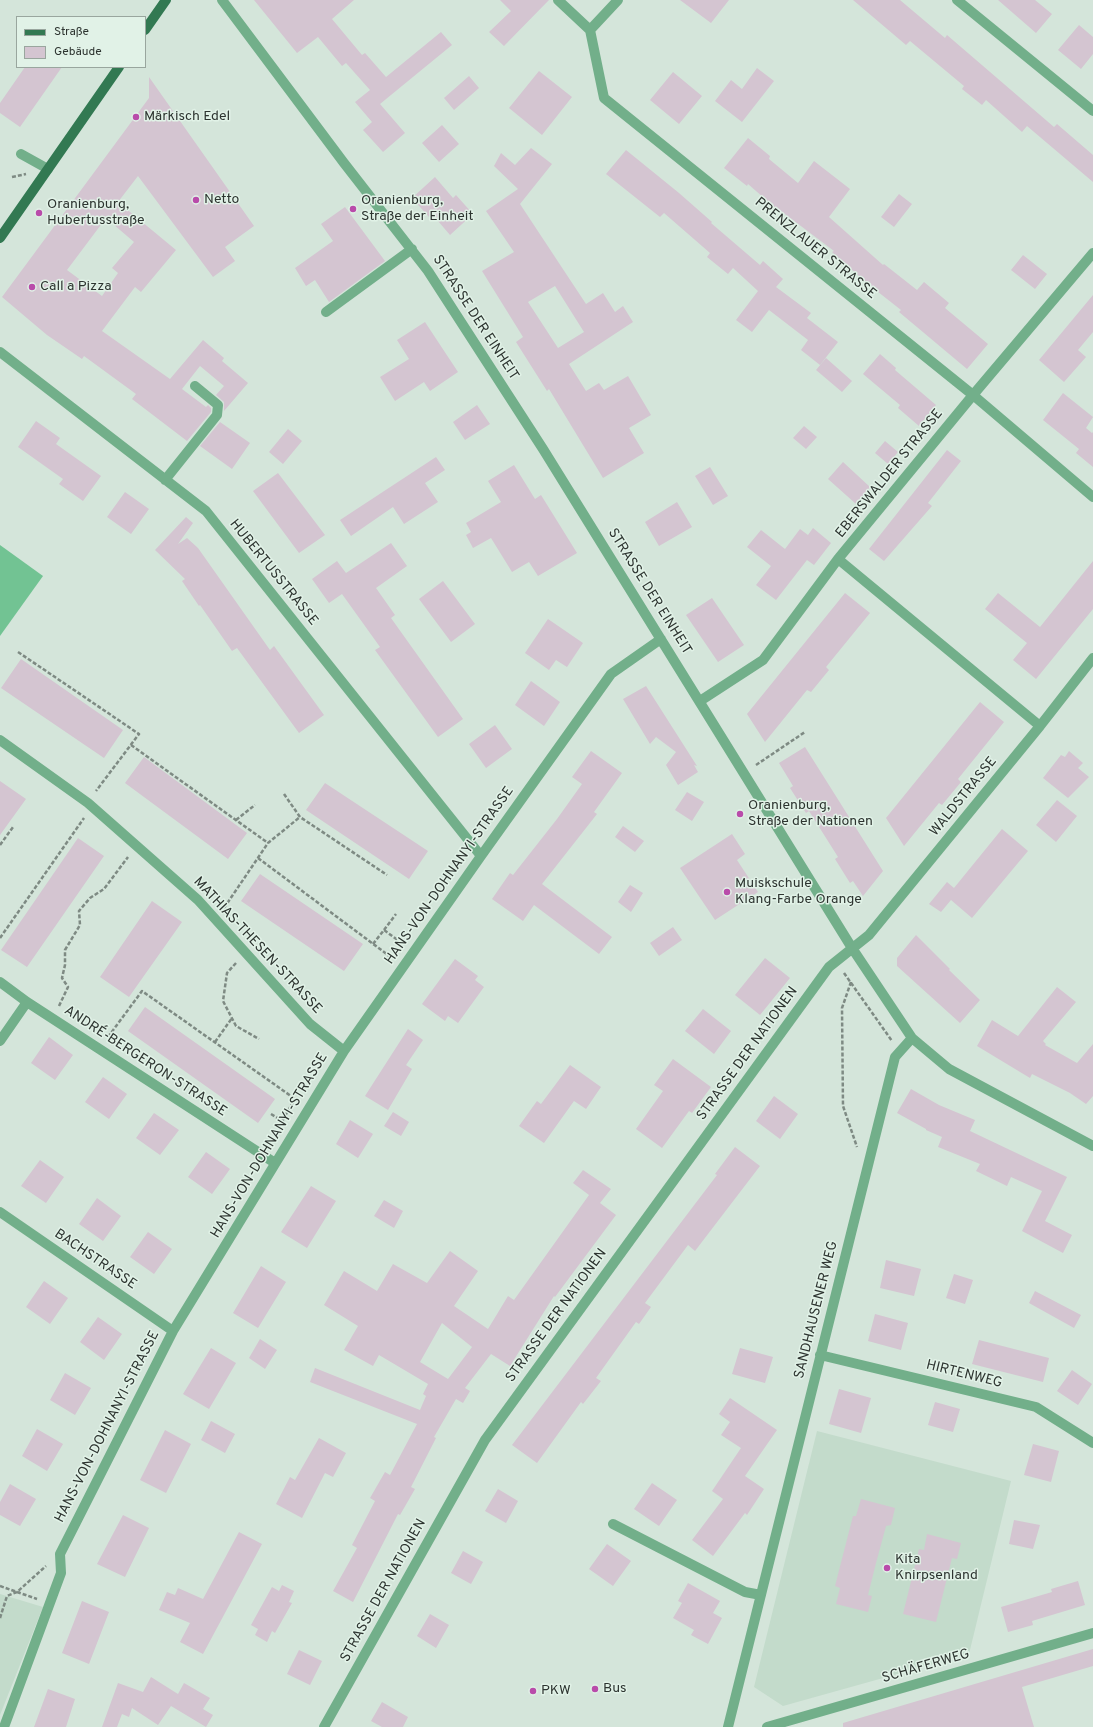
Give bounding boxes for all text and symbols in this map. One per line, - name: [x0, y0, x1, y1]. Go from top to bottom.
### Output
- legend: [16, 16, 146, 68]
- text: Straße: [54, 24, 89, 40]
- text: Gebäude: [54, 44, 102, 60]
- place label: Märkisch Edel: [144, 109, 230, 125]
- marker: Märkisch Edel: [131, 112, 141, 122]
- place label: Netto: [204, 192, 239, 208]
- place label: Oranienburg, Straße der Einheit: [361, 193, 474, 226]
- marker: Netto: [191, 195, 201, 205]
- street label: PRENZLAUER STRASSE: [751, 195, 879, 303]
- place label: Oranienburg, Hubertusstraße: [47, 197, 144, 230]
- marker: Oranienburg, Straße der Einheit: [348, 204, 358, 214]
- marker: Oranienburg, Hubertusstraße: [34, 208, 44, 218]
- street label: STRASSE DER EINHEIT: [428, 252, 522, 384]
- place label: Call a Pizza: [40, 279, 112, 295]
- marker: Call a Pizza: [27, 282, 37, 292]
- street label: EBERSWALDER STRASSE: [833, 406, 947, 542]
- street label: HUBERTUSSTRASSE: [225, 517, 321, 629]
- street label: STRASSE DER EINHEIT: [603, 526, 695, 658]
- street label: WALDSTRASSE: [927, 754, 1001, 840]
- street label: HANS-VON-DOHNANYI-STRASSE: [382, 784, 518, 968]
- place label: Oranienburg, Straße der Nationen: [748, 798, 873, 830]
- marker: Oranienburg, Straße der Nationen: [735, 809, 745, 819]
- street label: MATHIAS-THESEN-STRASSE: [189, 874, 325, 1018]
- place label: Muiskschule Klang-Farbe Orange: [735, 876, 862, 908]
- marker: Muiskschule Klang-Farbe Orange: [722, 887, 732, 897]
- street label: STRASSE DER NATIONEN: [694, 984, 802, 1124]
- street label: ANDRÉ-BERGERON-STRASSE: [60, 1003, 230, 1121]
- street label: HANS-VON-DOHNANYI-STRASSE: [208, 1050, 332, 1242]
- street label: BACHSTRASSE: [51, 1226, 139, 1294]
- street label: SANDHAUSENER WEG: [792, 1239, 842, 1381]
- street label: STRASSE DER NATIONEN: [503, 1246, 611, 1386]
- street label: HANS-VON-DOHNANYI-STRASSE: [52, 1328, 164, 1526]
- street label: HIRTENWEG: [924, 1357, 1004, 1393]
- street label: STRASSE DER NATIONEN: [338, 1517, 430, 1665]
- place label: Kita Knirpsenland: [895, 1552, 978, 1584]
- marker: Kita Knirpsenland: [882, 1563, 892, 1573]
- street label: SCHÄFERWEG: [880, 1646, 972, 1688]
- place label: Bus: [603, 1681, 627, 1697]
- place label: PKW: [541, 1683, 571, 1699]
- marker: Bus: [590, 1684, 600, 1694]
- marker: PKW: [528, 1686, 538, 1696]

